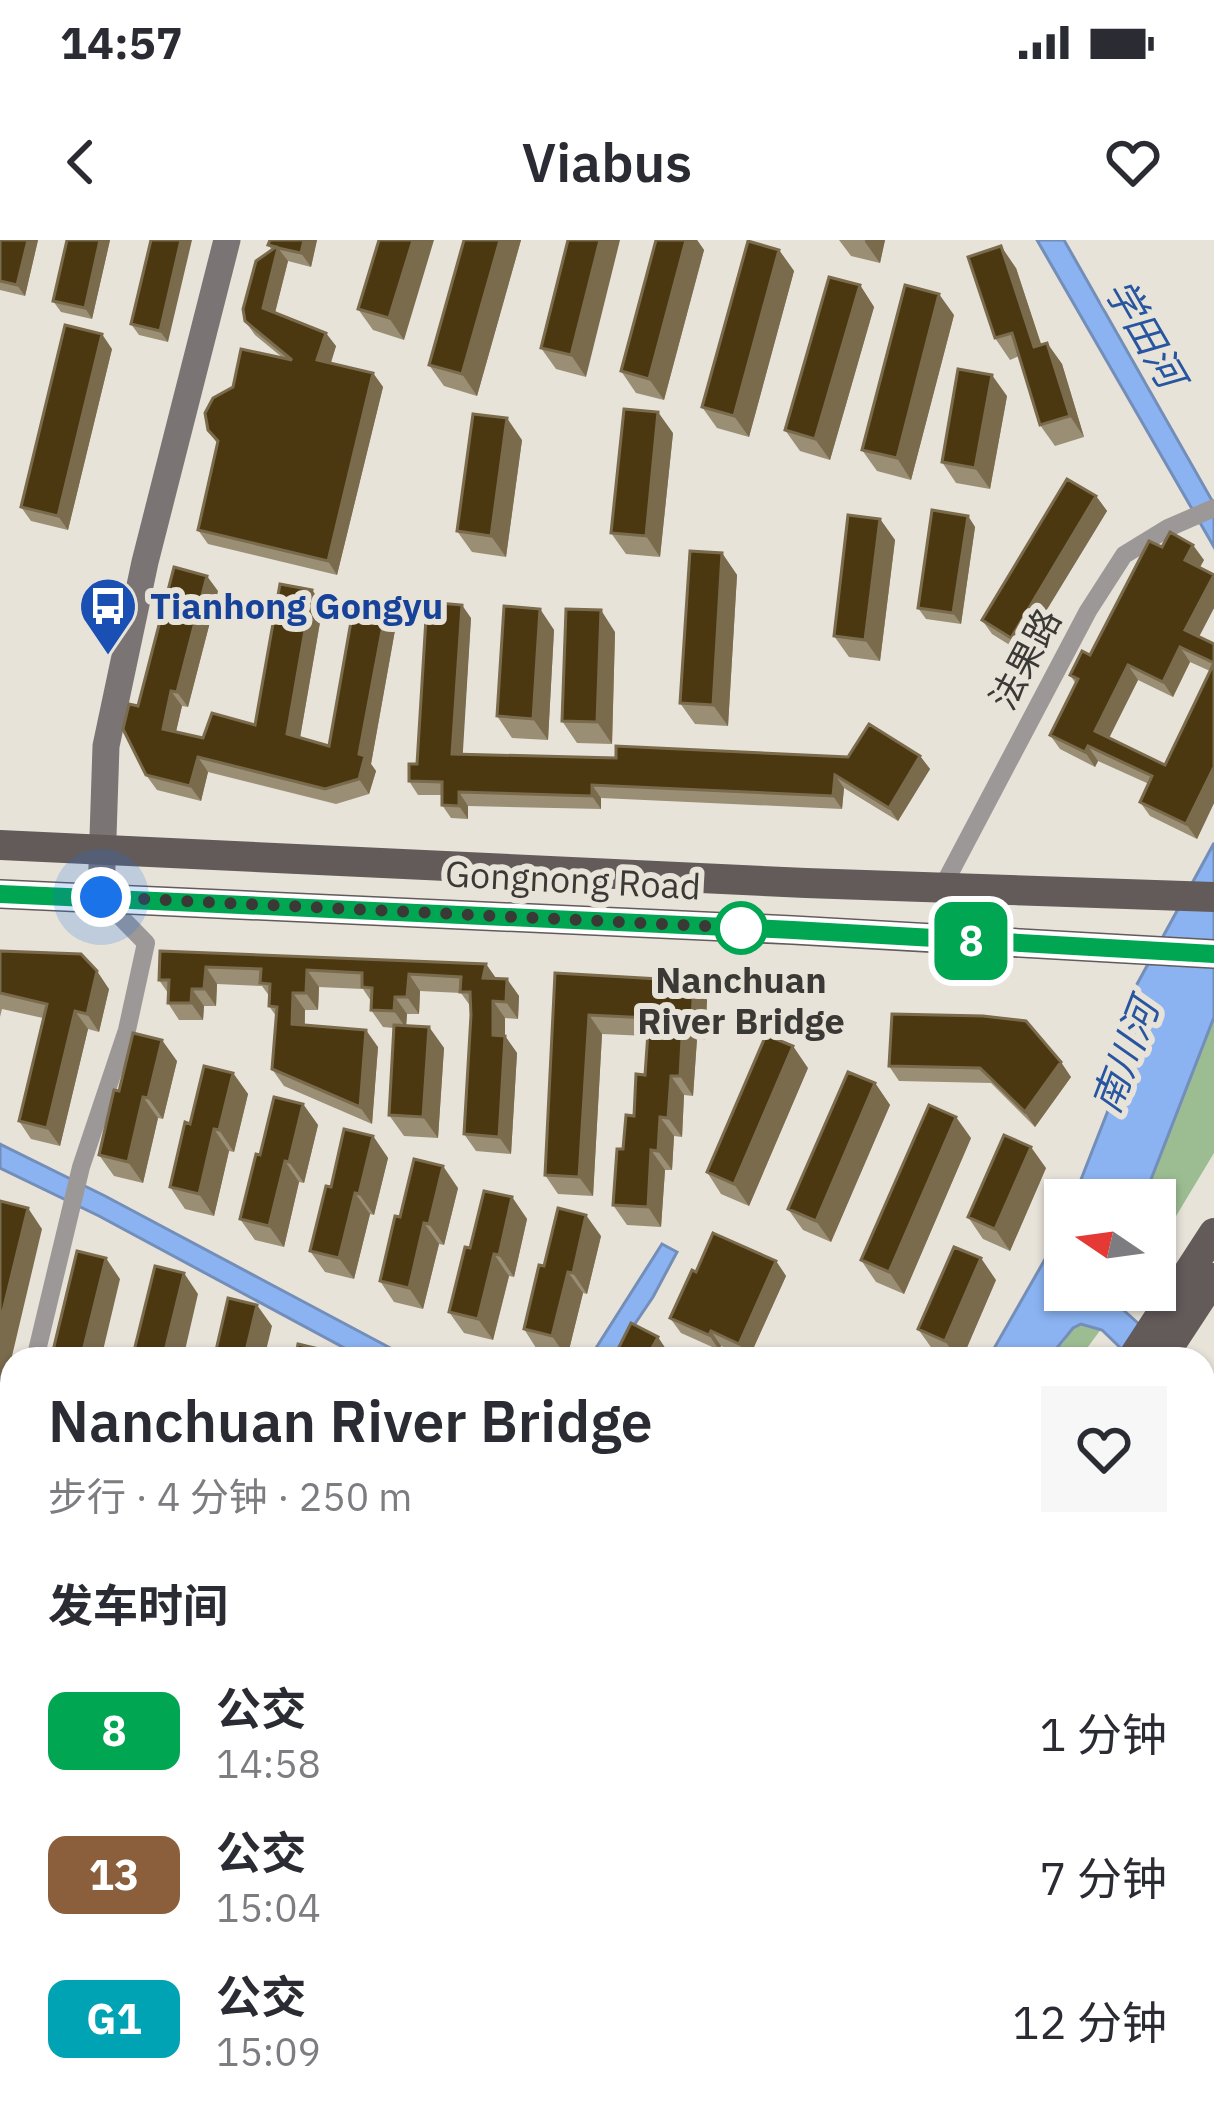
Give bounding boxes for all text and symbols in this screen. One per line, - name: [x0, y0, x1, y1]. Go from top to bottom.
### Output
- text: 14:57: [60, 13, 183, 71]
- text: Viabus: [522, 127, 692, 197]
- icon: back: [48, 129, 114, 195]
- icon: heart: [1100, 129, 1166, 195]
- water label: 学田河: [1094, 269, 1200, 402]
- bus stop icon: Tianhong Gongyu: [77, 575, 139, 657]
- place label: Tianhong Gongyu: [150, 582, 443, 629]
- street label: 法果路: [978, 600, 1071, 717]
- street label: Gongnong Road: [444, 849, 702, 910]
- your location: [71, 867, 131, 927]
- line badge: 8: [932, 902, 1010, 980]
- marker: Nanchuan River Bridge: [716, 903, 766, 953]
- text: 8: [958, 913, 984, 968]
- place label: Nanchuan River Bridge: [637, 956, 845, 1044]
- water label: 南川河: [1080, 986, 1172, 1120]
- north arrow: [1044, 1179, 1176, 1311]
- map controls: [1044, 1179, 1176, 1311]
- text: Nanchuan River Bridge: [48, 1384, 653, 1458]
- button: heart: [1041, 1386, 1167, 1512]
- text: 步行 · 4 分钟 · 250 m: [48, 1471, 412, 1522]
- text: 发车时间: [48, 1576, 228, 1634]
- text: 公交: [216, 1679, 306, 1737]
- text: 8: [101, 1703, 127, 1758]
- text: 1 分钟: [1039, 1705, 1167, 1763]
- text: 14:58: [216, 1738, 321, 1789]
- text: 公交: [216, 1823, 306, 1881]
- text: 13: [89, 1847, 139, 1902]
- text: 7 分钟: [1039, 1849, 1167, 1907]
- text: 15:04: [216, 1882, 321, 1933]
- text: 公交: [216, 1967, 306, 2025]
- text: G1: [86, 1991, 142, 2046]
- text: 12 分钟: [1012, 1993, 1167, 2051]
- text: 15:09: [216, 2026, 321, 2077]

